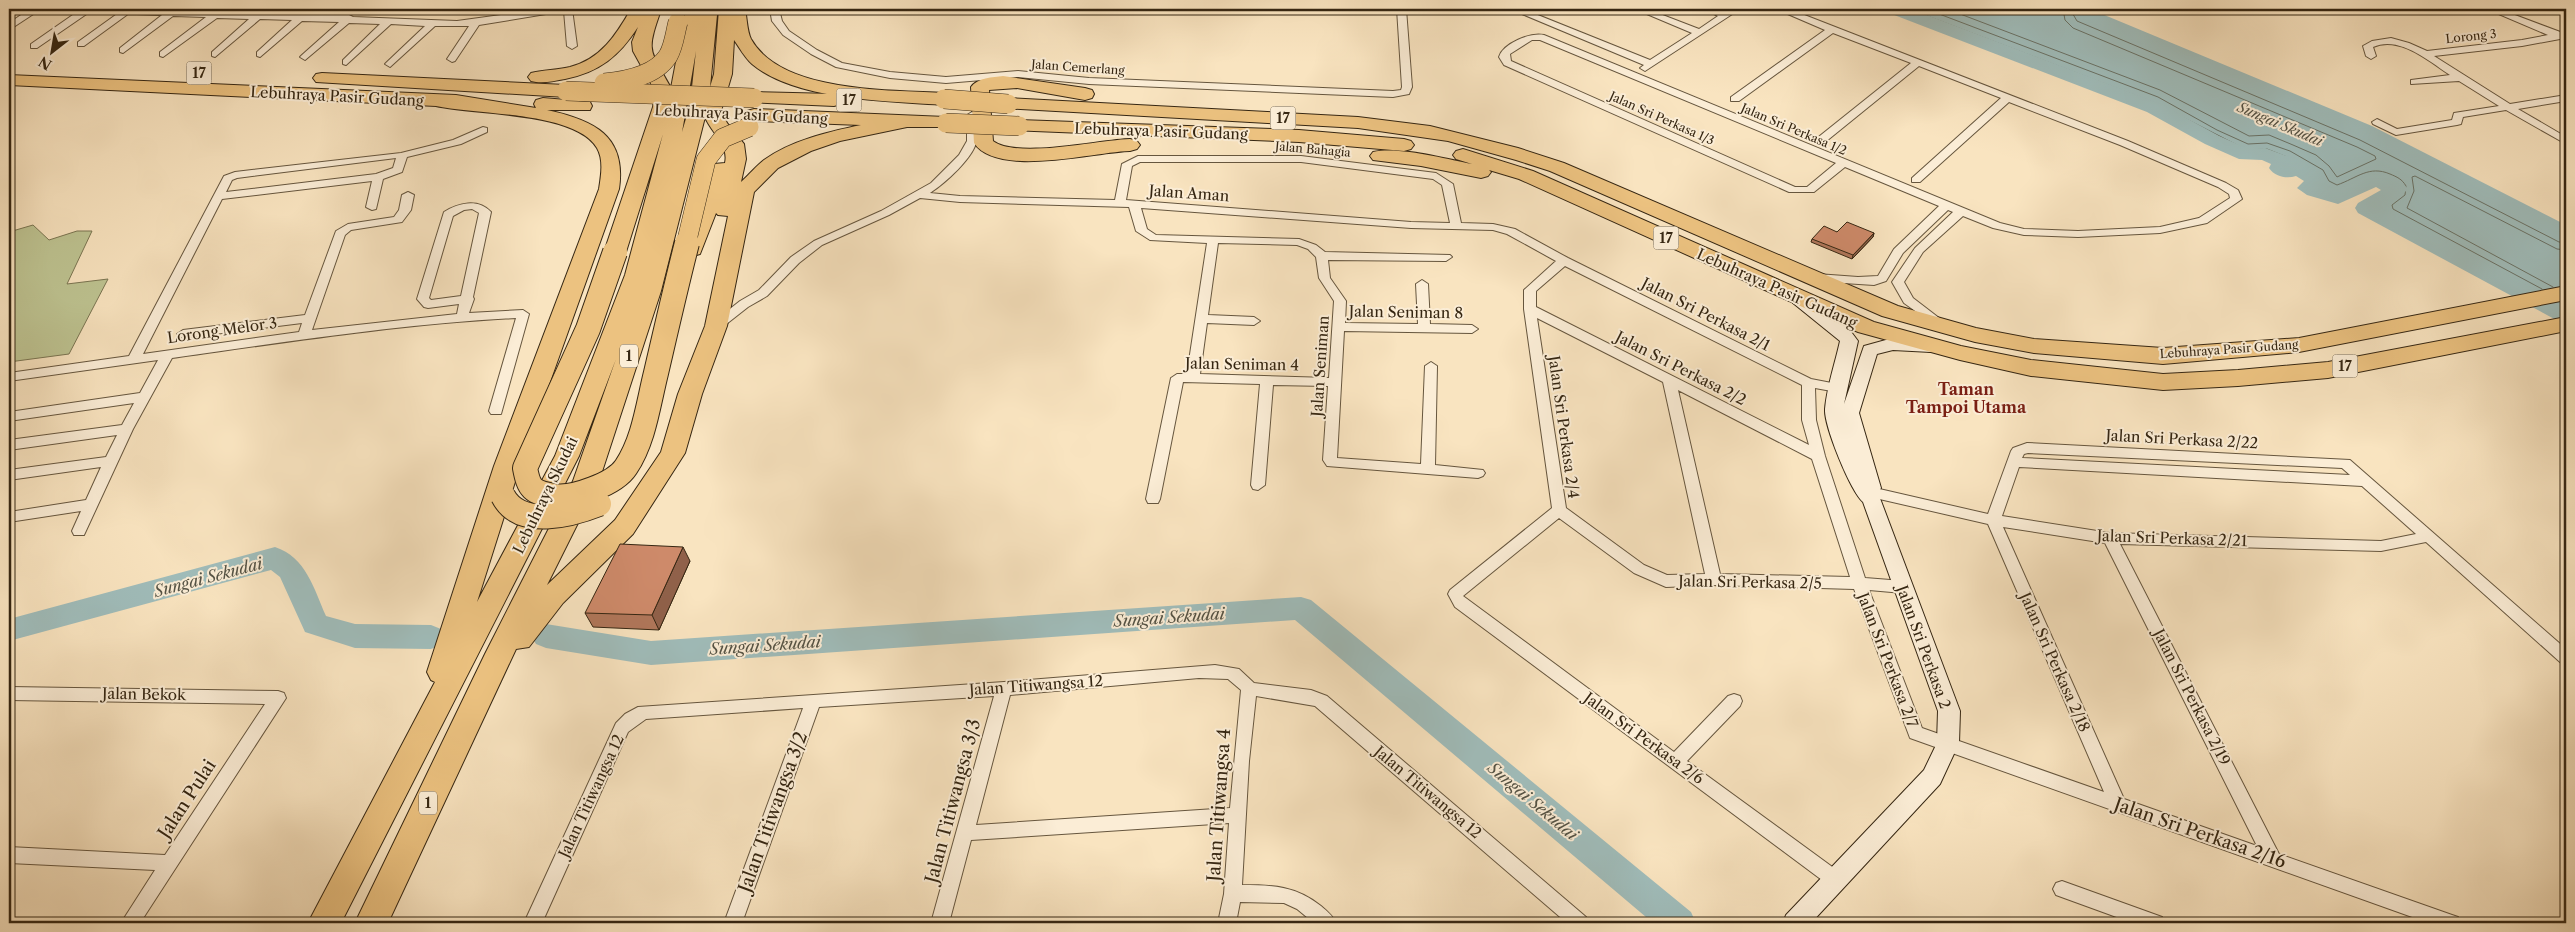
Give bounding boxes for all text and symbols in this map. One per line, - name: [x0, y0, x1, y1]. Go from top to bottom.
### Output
- street label: Lorong 3: [2445, 26, 2497, 46]
- north arrow: [28, 28, 78, 78]
- text: N: [35, 52, 55, 74]
- street label: Jalan Cemerlang: [1029, 56, 1126, 78]
- road number: 17: [186, 62, 212, 84]
- street label: Lebuhraya Pasir Gudang: [250, 82, 424, 110]
- street label: Jalan Sri Perkasa 1/3: [1605, 87, 1717, 148]
- road number: 17: [836, 88, 862, 112]
- water label: Sungai Skudai: [2234, 98, 2327, 151]
- street label: Jalan Sri Perkasa 1/2: [1737, 99, 1849, 158]
- street label: Lebuhraya Pasir Gudang: [654, 100, 828, 128]
- road number: 17: [1270, 106, 1296, 130]
- street label: Lebuhraya Pasir Gudang: [1074, 118, 1248, 144]
- street label: Jalan Bahagia: [1273, 138, 1352, 160]
- street label: Jalan Aman: [1146, 181, 1230, 205]
- road number: 17: [1654, 227, 1678, 250]
- street label: Lebuhraya Pasir Gudang: [1694, 244, 1860, 332]
- street label: Jalan Sri Perkasa 2/1: [1637, 272, 1774, 355]
- street label: Jalan Seniman 8: [1347, 301, 1463, 322]
- street label: Lorong Melor 3: [166, 313, 278, 347]
- street label: Jalan Seniman: [1307, 314, 1333, 419]
- street label: Jalan Sri Perkasa 2/2: [1611, 326, 1750, 409]
- street label: Lebuhraya Pasir Gudang: [2159, 337, 2300, 361]
- road number: 1: [620, 344, 638, 368]
- street label: Jalan Sri Perkasa 2/4: [1544, 352, 1583, 500]
- street label: Jalan Seniman 4: [1183, 353, 1299, 374]
- road number: 17: [2332, 354, 2358, 378]
- district label: Taman Tampoi Utama: [1906, 379, 2027, 417]
- street label: Jalan Sri Perkasa 2/22: [2103, 425, 2259, 452]
- street label: Lebuhraya Skudai: [508, 433, 582, 557]
- street label: Jalan Sri Perkasa 2/21: [2095, 526, 2248, 550]
- water label: Sungai Sekudai: [151, 553, 265, 601]
- street label: Jalan Sri Perkasa 2/5: [1676, 571, 1822, 593]
- street label: Jalan Sri Perkasa 2: [1892, 581, 1955, 711]
- street label: Jalan Sri Perkasa 2/18: [2015, 587, 2094, 735]
- street label: Jalan Sri Perkasa 2/7: [1853, 588, 1923, 731]
- water label: Sungai Sekudai: [1112, 603, 1226, 631]
- street label: Jalan Sri Perkasa 2/19: [2148, 624, 2235, 768]
- water label: Sungai Sekudai: [708, 631, 822, 659]
- street label: Jalan Titiwangsa 12: [966, 671, 1104, 699]
- street label: Jalan Bekok: [100, 684, 187, 704]
- street label: Jalan Sri Perkasa 2/6: [1579, 687, 1708, 788]
- street label: Jalan Titiwangsa 3/3: [920, 716, 986, 888]
- street label: Jalan Titiwangsa 4: [1202, 728, 1235, 885]
- street label: Jalan Titiwangsa 3/2: [733, 729, 812, 898]
- street label: Jalan Titiwangsa 12: [553, 731, 628, 863]
- street label: Jalan Titiwangsa 12: [1369, 740, 1485, 842]
- street label: Jalan Pulai: [152, 755, 221, 845]
- water label: Sungai Sekudai: [1483, 757, 1583, 845]
- road number: 1: [419, 791, 437, 814]
- street label: Jalan Sri Perkasa 2/16: [2108, 792, 2289, 873]

